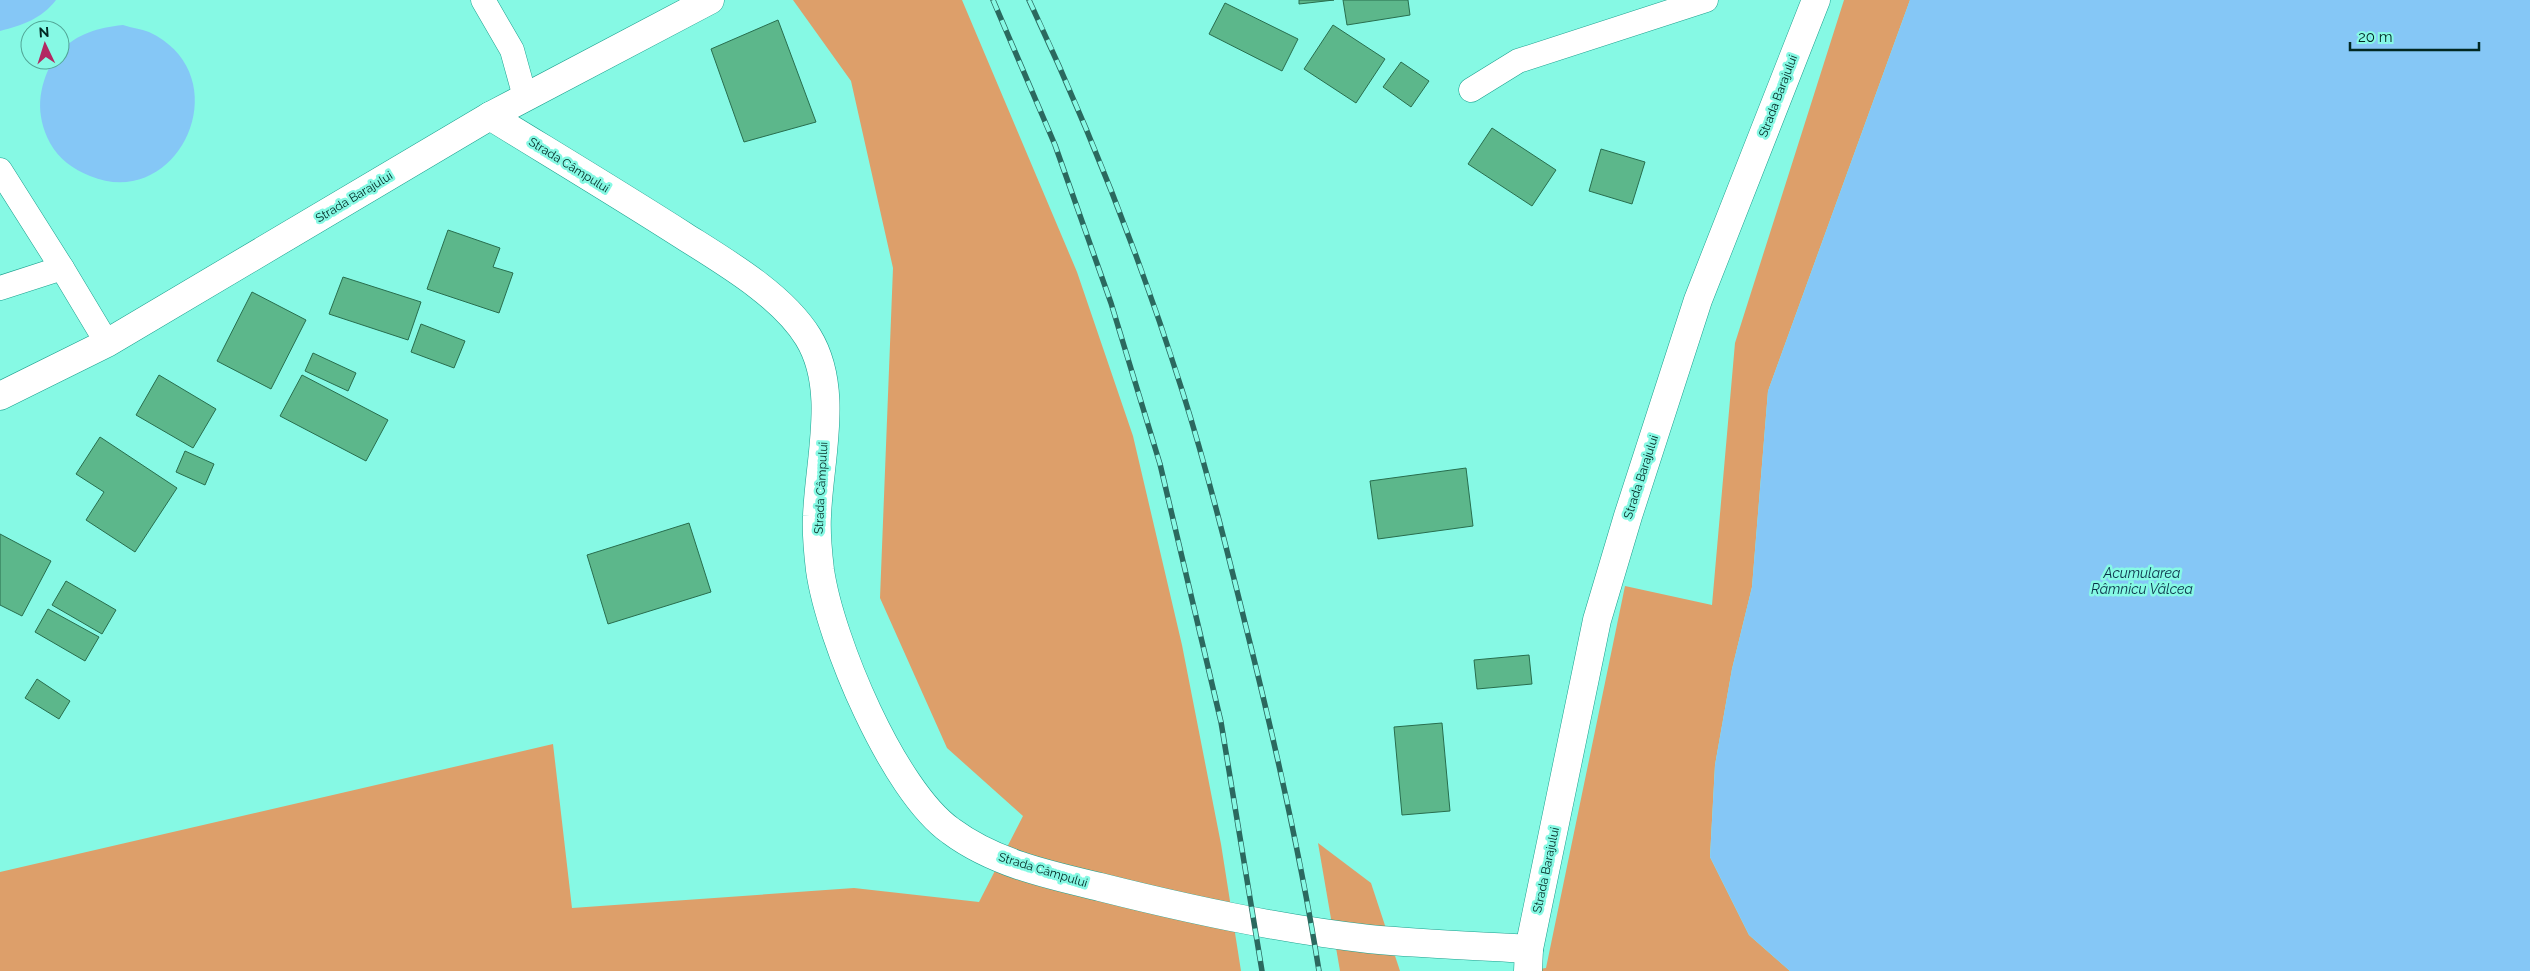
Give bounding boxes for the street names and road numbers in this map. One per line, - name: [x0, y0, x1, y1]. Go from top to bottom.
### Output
- street label: Strada Barajului: [1756, 53, 1800, 139]
- street label: Strada Câmpului: [526, 135, 612, 195]
- street label: Strada Barajului: [313, 169, 395, 225]
- street label: Strada Barajului: [1621, 433, 1661, 521]
- street label: Strada Câmpului: [812, 442, 830, 534]
- street label: Strada Barajului: [1530, 826, 1562, 914]
- street label: Strada Câmpului: [997, 850, 1089, 890]

